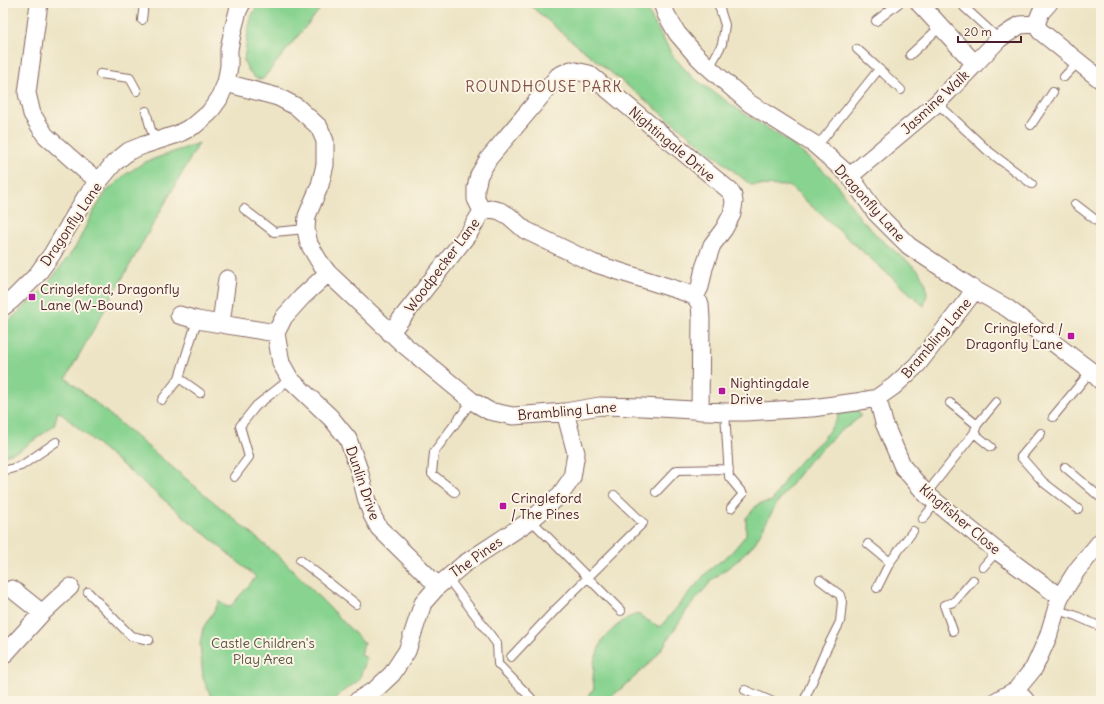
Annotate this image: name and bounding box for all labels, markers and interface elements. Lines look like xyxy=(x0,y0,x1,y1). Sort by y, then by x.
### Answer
scale bar xyxy=(958,18,1021,44)
text: 20 m xyxy=(964,24,992,39)
street label: Jasmine Walk xyxy=(897,66,973,138)
district label: ROUNDHOUSE PARK xyxy=(465,77,623,96)
street label: Nightingale Drive xyxy=(625,103,719,185)
street label: Dragonfly Lane xyxy=(831,161,909,245)
street label: Dragonfly Lane xyxy=(36,179,106,269)
street label: Woodpecker Lane xyxy=(401,214,483,316)
place label: Cringleford, Dragonfly Lane (W-Bound) xyxy=(40,280,180,314)
marker: Cringleford, Dragonfly Lane (W-Bound) xyxy=(27,292,37,302)
street label: Brambling Lane xyxy=(897,294,975,382)
place label: Cringleford / Dragonfly Lane xyxy=(966,319,1063,353)
marker: Cringleford / Dragonfly Lane xyxy=(1066,331,1076,341)
place label: Nightingdale Drive xyxy=(730,374,809,408)
marker: Nightingdale Drive xyxy=(717,386,727,396)
street label: Brambling Lane xyxy=(517,398,617,424)
street label: Dunlin Drive xyxy=(342,444,384,522)
street label: Kingfisher Close xyxy=(916,480,1004,558)
place label: Cringleford / The Pines xyxy=(511,489,582,523)
marker: Cringleford / The Pines xyxy=(498,501,508,511)
street label: The Pines xyxy=(446,532,506,582)
park label: Castle Children's Play Area xyxy=(211,634,315,668)

